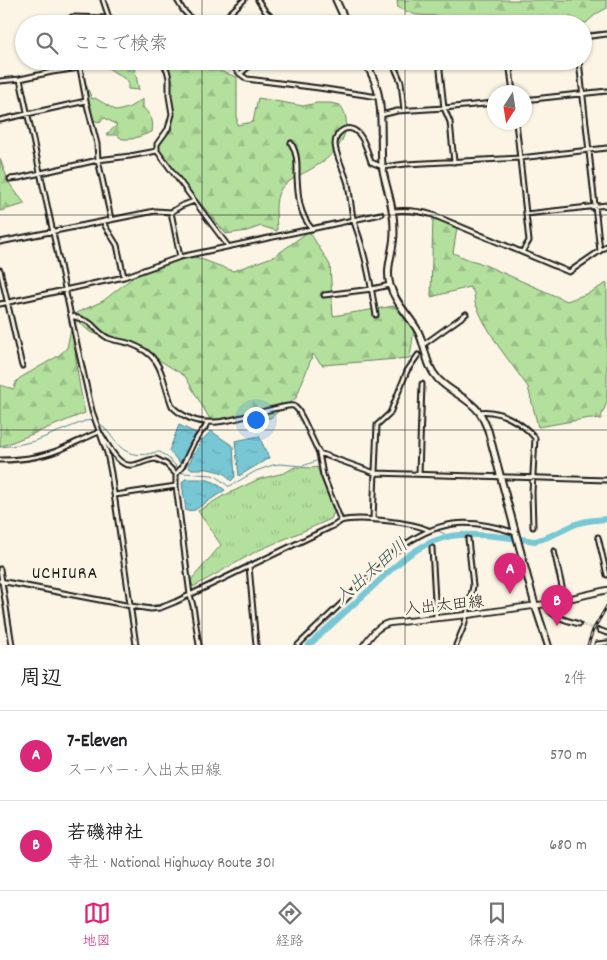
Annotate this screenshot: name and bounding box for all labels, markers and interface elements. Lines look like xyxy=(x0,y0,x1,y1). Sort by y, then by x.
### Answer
search box xyxy=(15,15,592,70)
icon: search xyxy=(33,29,61,57)
text: ここで検索 xyxy=(73,32,168,59)
north arrow xyxy=(487,85,532,130)
your location xyxy=(243,407,269,433)
water label: 入出太田川 xyxy=(330,534,415,612)
pin: A xyxy=(494,553,526,594)
district label: UCHIURA xyxy=(32,562,98,587)
pin: B xyxy=(541,585,573,626)
street label: 入出太田線 xyxy=(403,591,485,622)
text: 周辺 xyxy=(20,665,62,695)
text: 2件 xyxy=(564,668,587,691)
text: 7-Eleven xyxy=(67,729,127,756)
text: A xyxy=(32,744,40,767)
text: 570 m xyxy=(550,744,587,767)
text: スーパー · 入出太田線 xyxy=(67,760,221,783)
text: 若磯神社 xyxy=(67,821,143,848)
text: B xyxy=(32,834,40,857)
text: 680 m xyxy=(549,834,587,857)
text: 寺社 · National Highway Route 301 xyxy=(67,852,275,875)
tab: 地図 xyxy=(83,899,111,952)
tab: 経路 xyxy=(276,899,304,952)
tab: 保存済み xyxy=(469,899,525,952)

